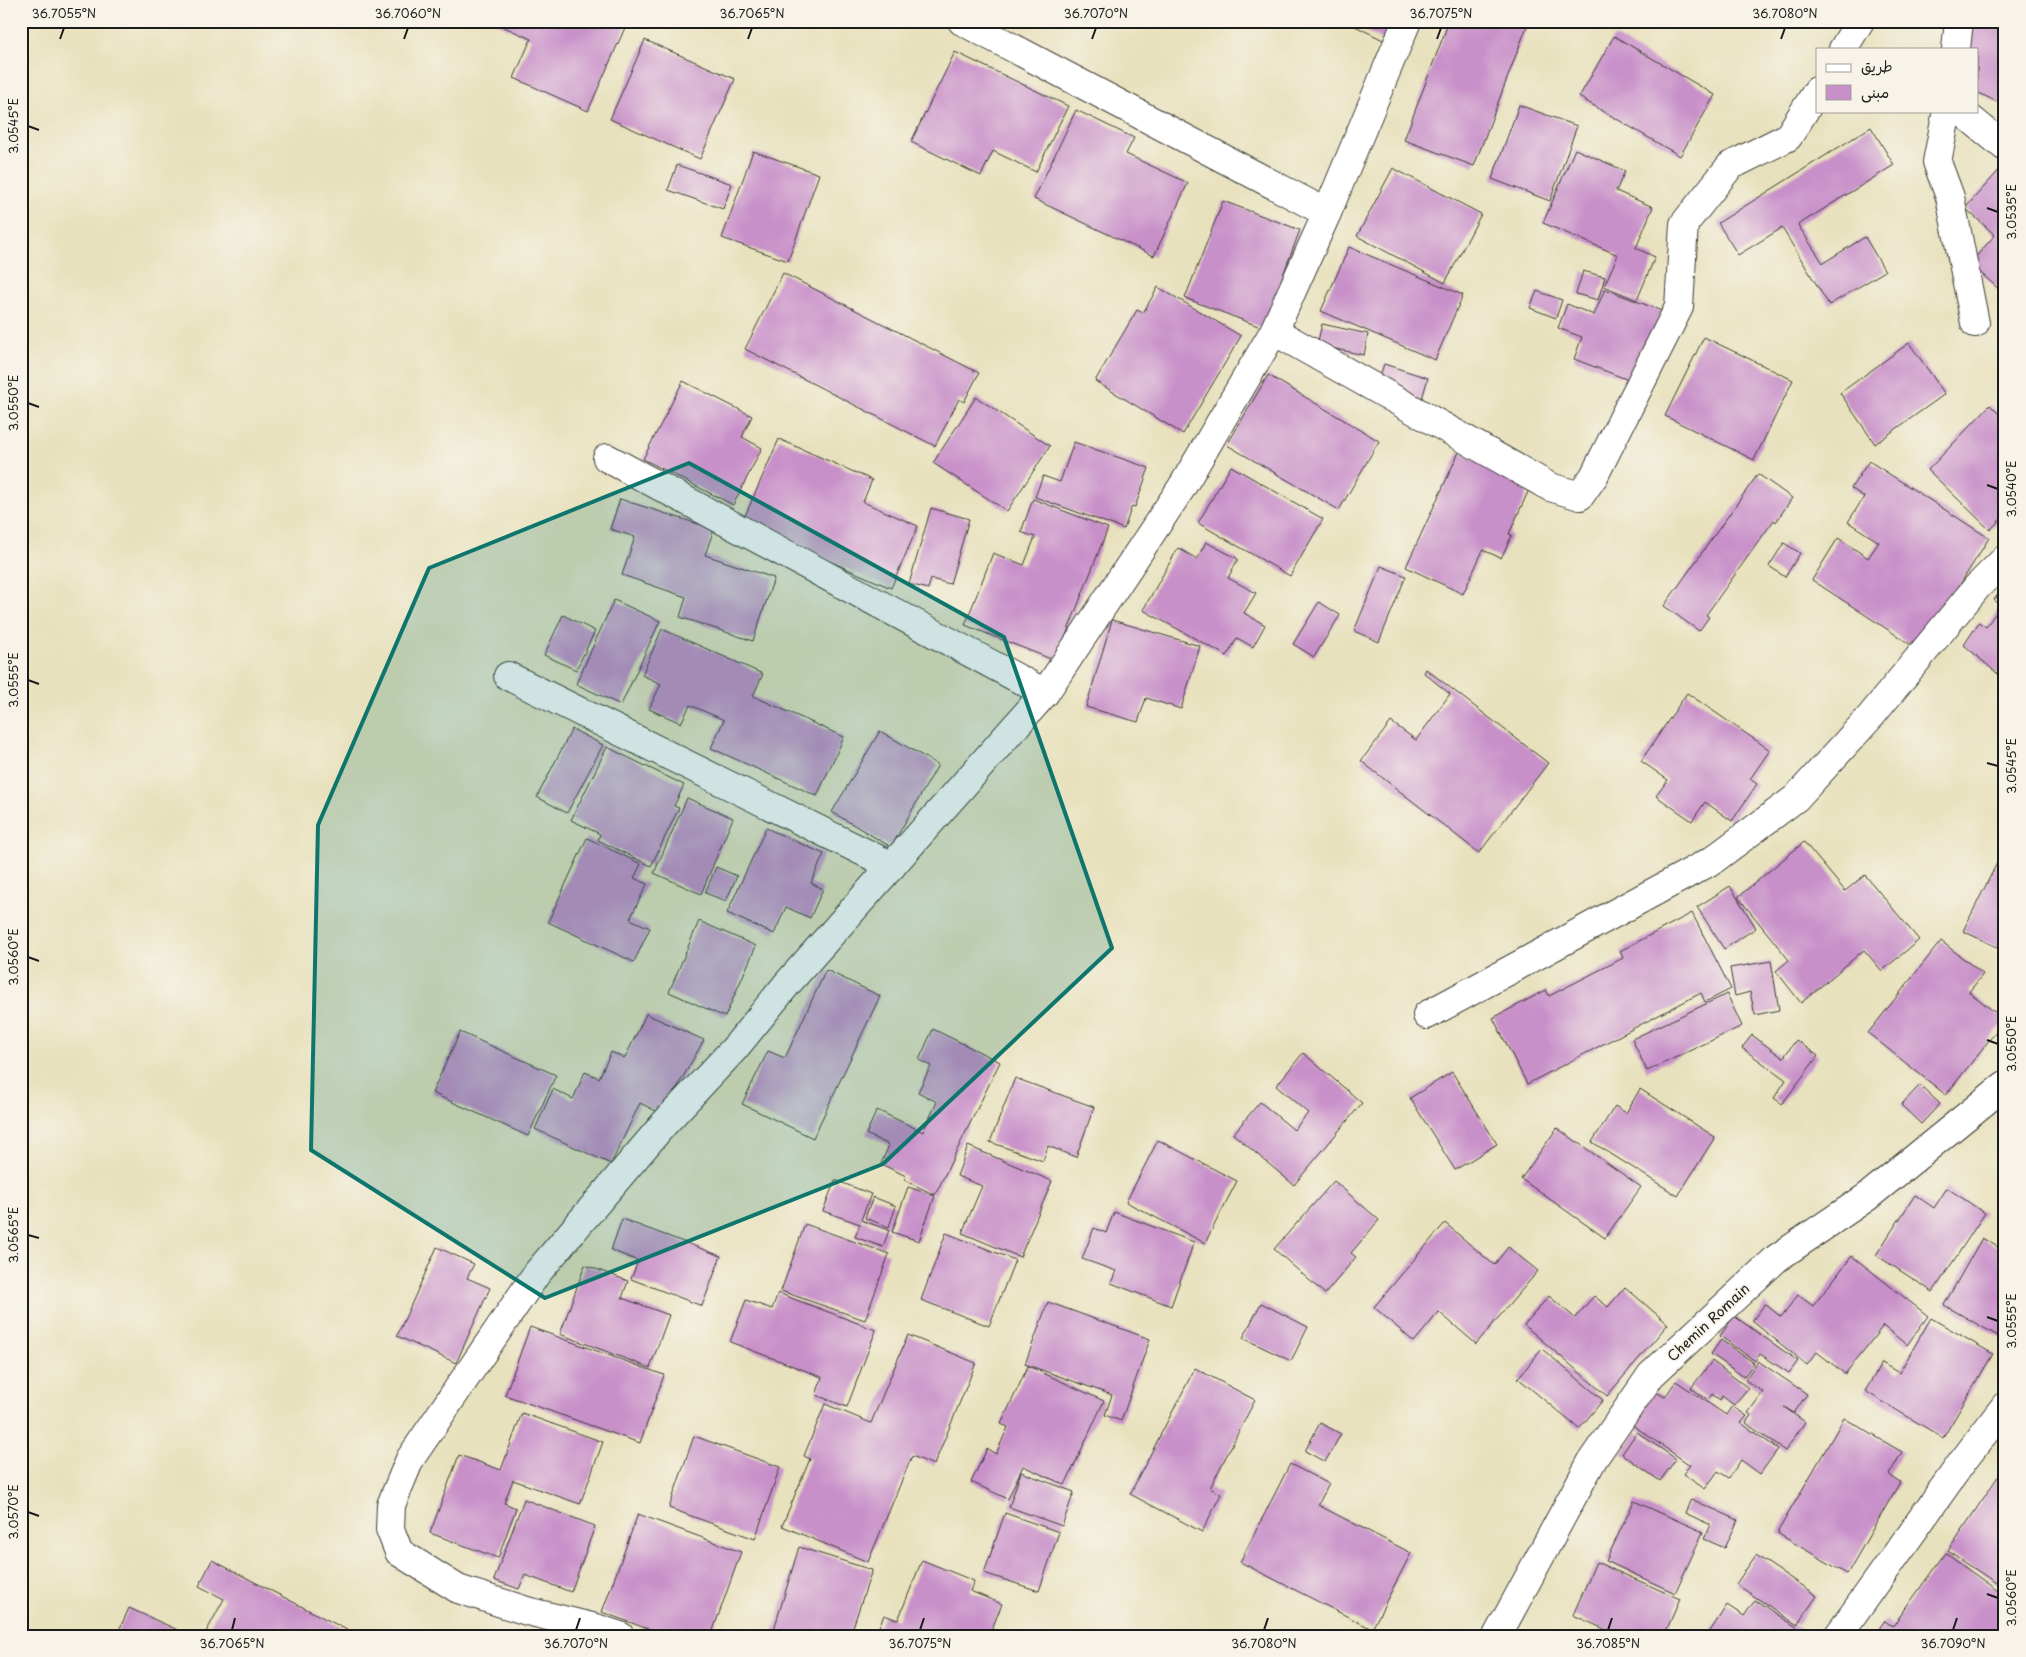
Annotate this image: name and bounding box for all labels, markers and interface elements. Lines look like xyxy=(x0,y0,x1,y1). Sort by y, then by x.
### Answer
text: 36.7055°N xyxy=(32,4,96,22)
text: 36.7060°N xyxy=(375,4,441,22)
text: 36.7065°N xyxy=(719,4,785,22)
text: 36.7070°N xyxy=(1064,4,1128,22)
text: 36.7075°N xyxy=(1410,4,1472,22)
text: 36.7080°N xyxy=(1752,4,1818,22)
legend xyxy=(1816,48,1978,112)
text: طريق xyxy=(1861,54,1893,77)
text: مبنى xyxy=(1861,80,1889,103)
text: 3.0545°E xyxy=(4,98,22,154)
text: 3.0535°E xyxy=(2002,184,2020,240)
text: 3.0550°E xyxy=(4,375,22,431)
text: 3.0540°E xyxy=(2002,461,2020,517)
text: 3.0555°E xyxy=(4,652,22,708)
text: 3.0545°E xyxy=(2002,738,2020,794)
text: 3.0560°E xyxy=(4,928,22,986)
text: 3.0550°E xyxy=(2002,1016,2020,1072)
text: 3.0565°E xyxy=(4,1207,22,1263)
street label: Chemin Romain xyxy=(1662,1278,1754,1366)
text: 3.0555°E xyxy=(2002,1293,2020,1349)
text: 3.0570°E xyxy=(4,1484,22,1540)
text: 3.0560°E xyxy=(2002,1569,2020,1627)
text: 36.7065°N xyxy=(199,1634,265,1652)
text: 36.7070°N xyxy=(544,1634,608,1652)
text: 36.7075°N xyxy=(889,1634,951,1652)
text: 36.7080°N xyxy=(1231,1634,1297,1652)
text: 36.7085°N xyxy=(1576,1634,1640,1652)
text: 36.7090°N xyxy=(1920,1634,1986,1652)

